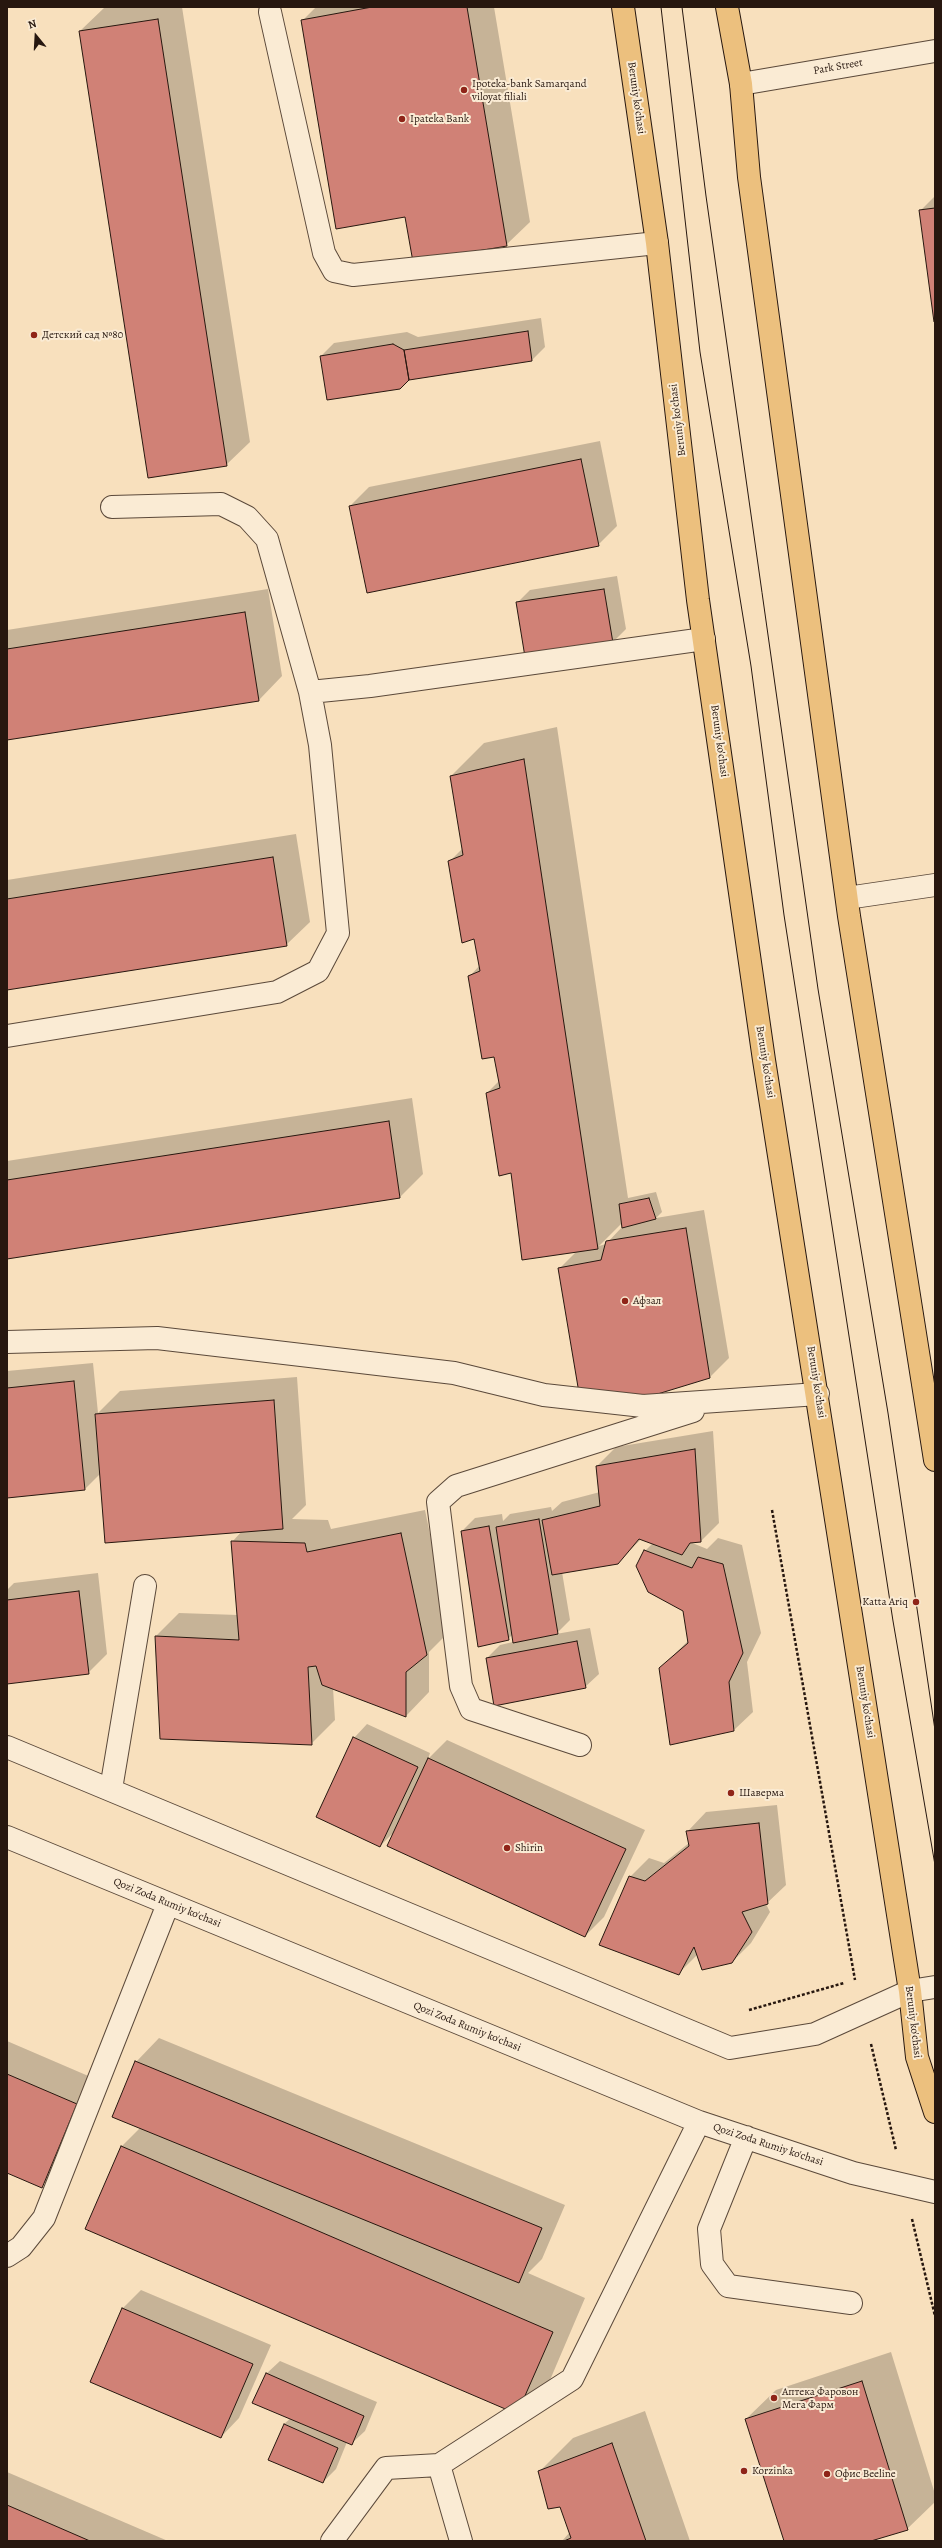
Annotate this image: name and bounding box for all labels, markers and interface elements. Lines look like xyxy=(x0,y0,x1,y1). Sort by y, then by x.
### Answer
north arrow xyxy=(16,16,56,56)
text: N xyxy=(26,16,38,32)
street label: Park Street xyxy=(812,56,864,78)
street label: Beruniy ko'chasi xyxy=(624,61,648,135)
place label: Ipoteka-bank Samarqand viloyat filiali xyxy=(472,77,587,103)
marker: Ipoteka-bank Samarqand viloyat filiali xyxy=(459,85,469,95)
place label: Ipateka Bank xyxy=(410,112,469,126)
marker: Ipateka Bank xyxy=(397,114,407,124)
place label: Детский сад №80 xyxy=(42,328,123,342)
marker: Детский сад №80 xyxy=(29,330,39,340)
street label: Beruniy ko'chasi xyxy=(667,383,689,457)
street label: Beruniy ko'chasi xyxy=(707,704,731,778)
street label: Beruniy ko'chasi xyxy=(753,1025,777,1099)
place label: Афзал xyxy=(633,1294,661,1308)
marker: Афзал xyxy=(620,1296,630,1306)
street label: Beruniy ko'chasi xyxy=(804,1345,828,1419)
place label: Katta Ariq xyxy=(862,1595,908,1609)
marker: Katta Ariq xyxy=(911,1597,921,1607)
street label: Beruniy ko'chasi xyxy=(853,1665,877,1739)
place label: Шаверма xyxy=(739,1786,784,1800)
marker: Шаверма xyxy=(726,1788,736,1798)
place label: Shirin xyxy=(515,1841,543,1855)
marker: Shirin xyxy=(502,1843,512,1853)
street label: Qozi Zoda Rumiy ko'chasi xyxy=(111,1875,223,1931)
street label: Beruniy ko'chasi xyxy=(902,1985,924,2059)
street label: Qozi Zoda Rumiy ko'chasi xyxy=(411,1999,523,2055)
street label: Qozi Zoda Rumiy ko'chasi xyxy=(711,2121,825,2169)
place label: Аптека Фаровон Мега Фарм xyxy=(782,2385,858,2411)
marker: Аптека Фаровон Мега Фарм xyxy=(769,2393,779,2403)
place label: Korzinka xyxy=(752,2464,793,2478)
marker: Korzinka xyxy=(739,2466,749,2476)
place label: Офис Beeline xyxy=(835,2467,896,2481)
marker: Офис Beeline xyxy=(822,2469,832,2479)

